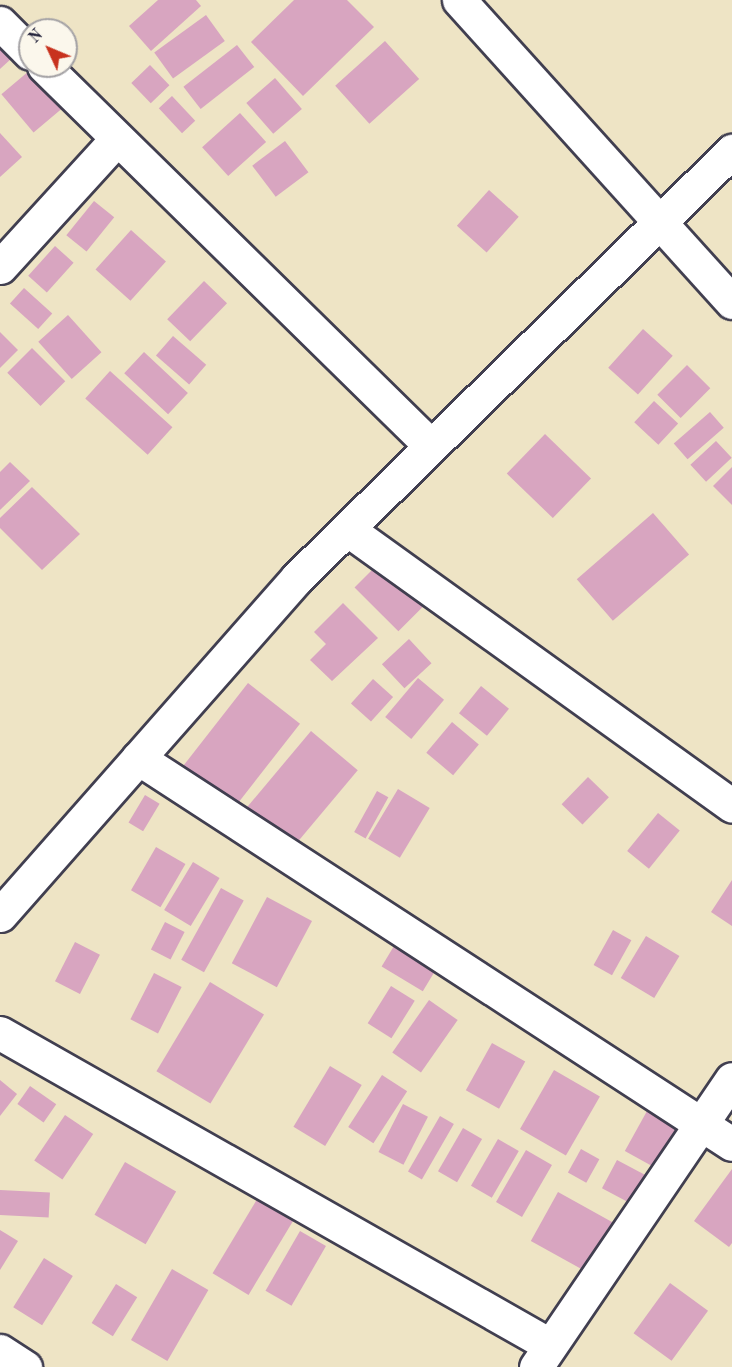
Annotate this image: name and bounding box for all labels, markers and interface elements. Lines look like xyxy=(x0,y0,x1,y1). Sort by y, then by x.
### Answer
north arrow xyxy=(18,18,78,78)
text: N xyxy=(26,27,46,47)

